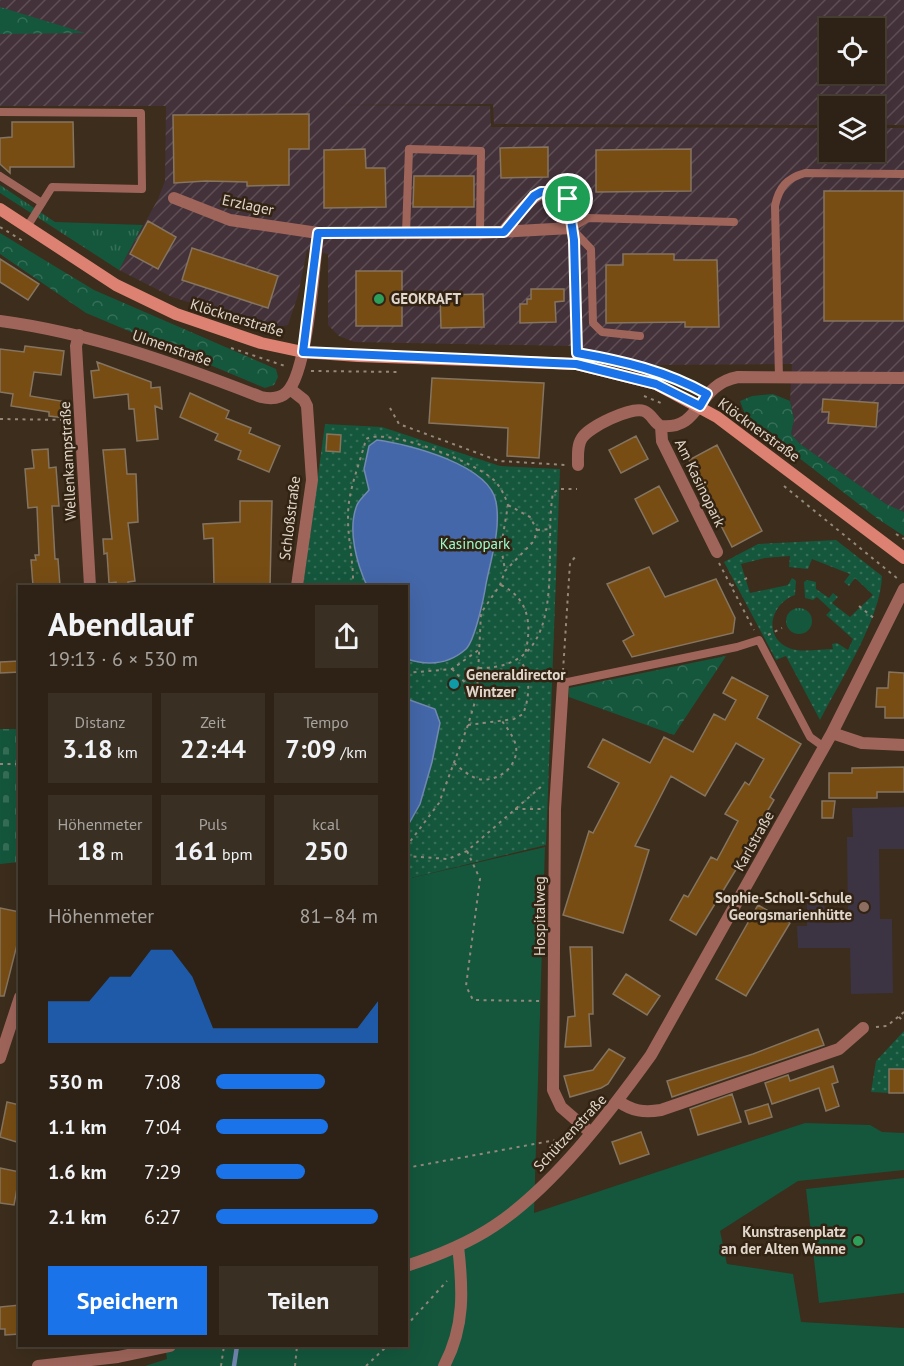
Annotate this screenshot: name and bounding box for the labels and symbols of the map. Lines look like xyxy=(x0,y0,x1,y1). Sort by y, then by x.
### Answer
pin xyxy=(542,173,593,224)
street label: Erzlager xyxy=(220,190,276,219)
place label: GEOKRAFT xyxy=(391,289,461,308)
marker: GEOKRAFT xyxy=(372,292,386,306)
street label: Klöcknerstraße xyxy=(188,294,286,341)
street label: Ulmenstraße xyxy=(130,325,214,370)
street label: Klöcknerstraße xyxy=(715,393,804,466)
street label: Wellenkampstraße xyxy=(55,401,80,521)
street label: Am Kasinopark xyxy=(671,436,730,531)
street label: Schloßstraße xyxy=(275,475,304,561)
park label: Kasinopark xyxy=(440,534,511,553)
place label: Generaldirector Wintzer xyxy=(466,665,566,701)
marker: Generaldirector Wintzer xyxy=(447,677,461,691)
street label: Karlstraße xyxy=(729,807,778,874)
street label: Hospitalweg xyxy=(530,876,549,956)
place label: Sophie-Scholl-Schule Georgsmarienhütte xyxy=(715,888,852,924)
marker: Sophie-Scholl-Schule Georgsmarienhütte xyxy=(857,900,871,914)
street label: Schützenstraße xyxy=(529,1090,610,1175)
place label: Kunstrasenplatz an der Alten Wanne xyxy=(721,1222,846,1258)
marker: Kunstrasenplatz an der Alten Wanne xyxy=(851,1234,865,1248)

